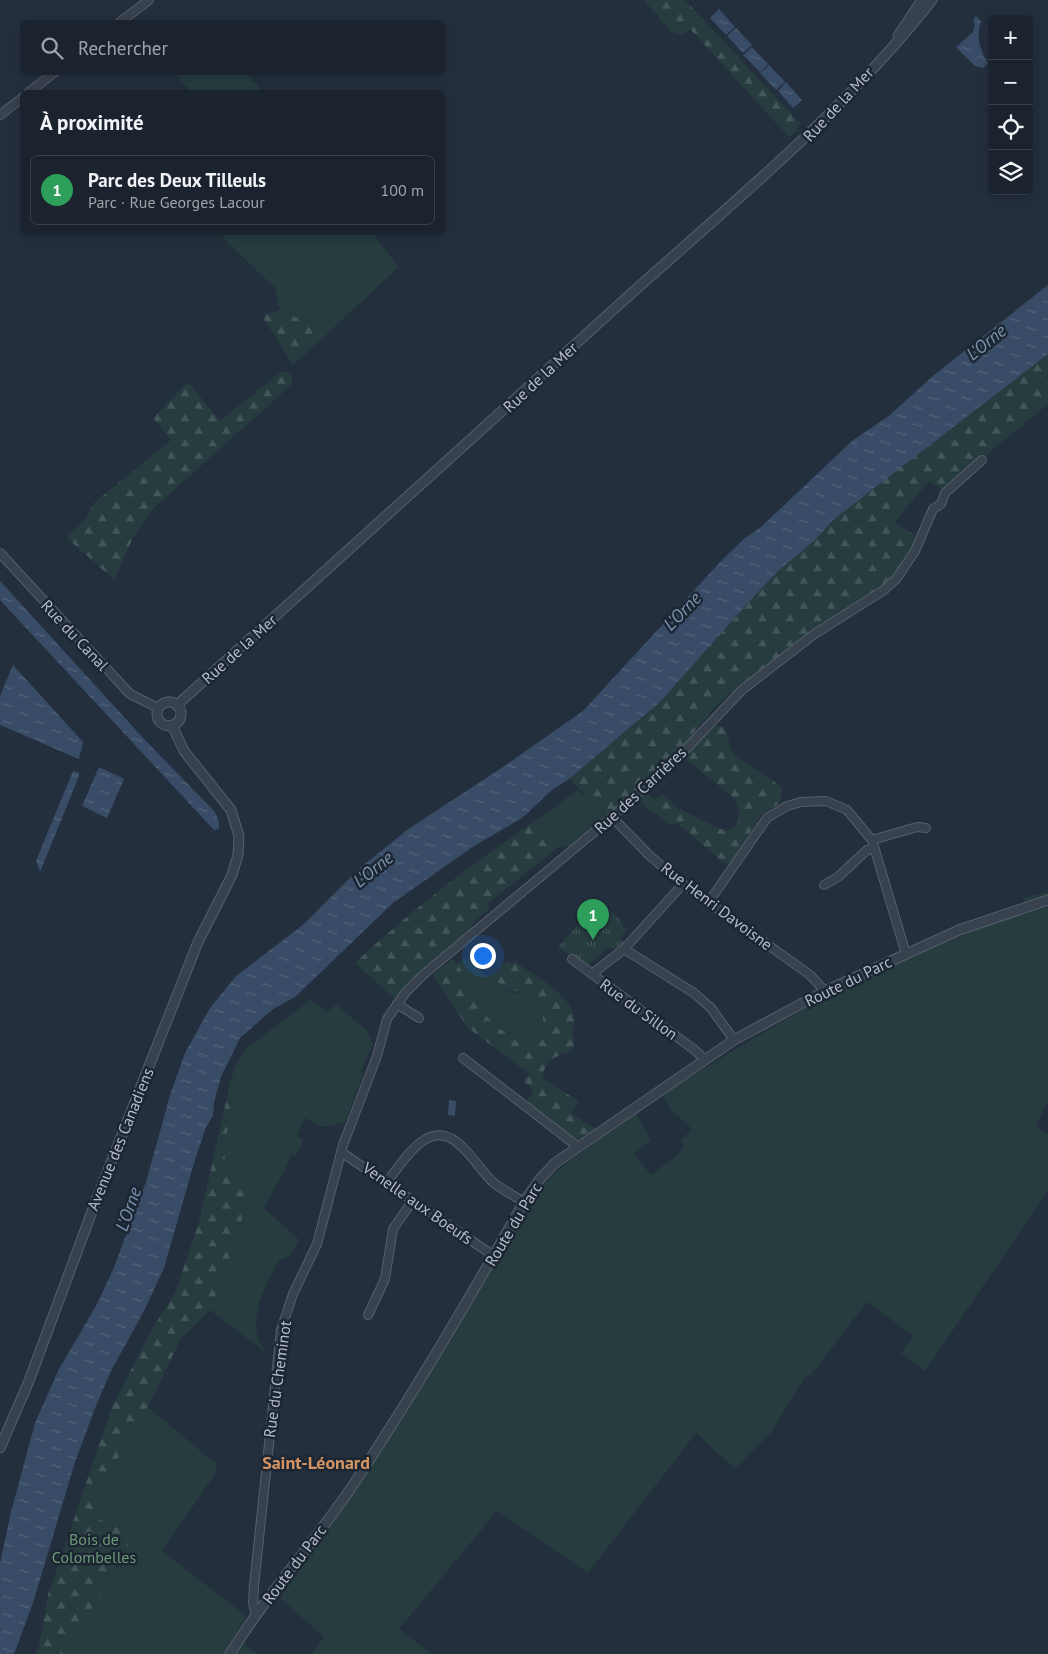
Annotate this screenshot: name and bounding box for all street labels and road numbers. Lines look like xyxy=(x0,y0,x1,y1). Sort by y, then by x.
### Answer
street label: Rue de la Mer xyxy=(798,62,878,145)
street label: Rue de la Mer xyxy=(499,337,582,417)
street label: Rue du Canal xyxy=(37,595,113,675)
street label: Rue de la Mer xyxy=(197,610,281,688)
street label: Rue des Carrières xyxy=(590,742,690,838)
street label: Rue Henri Davoisne xyxy=(657,858,777,954)
street label: Route du Parc xyxy=(801,951,895,1011)
street label: Rue du Sillon xyxy=(596,974,682,1044)
street label: Avenue des Canadiens xyxy=(82,1065,158,1213)
street label: Venelle aux Boeufs xyxy=(358,1157,477,1249)
street label: Route du Parc xyxy=(480,1179,546,1269)
street label: Rue du Cheminot xyxy=(259,1319,295,1439)
street label: Route du Parc xyxy=(258,1520,330,1608)

